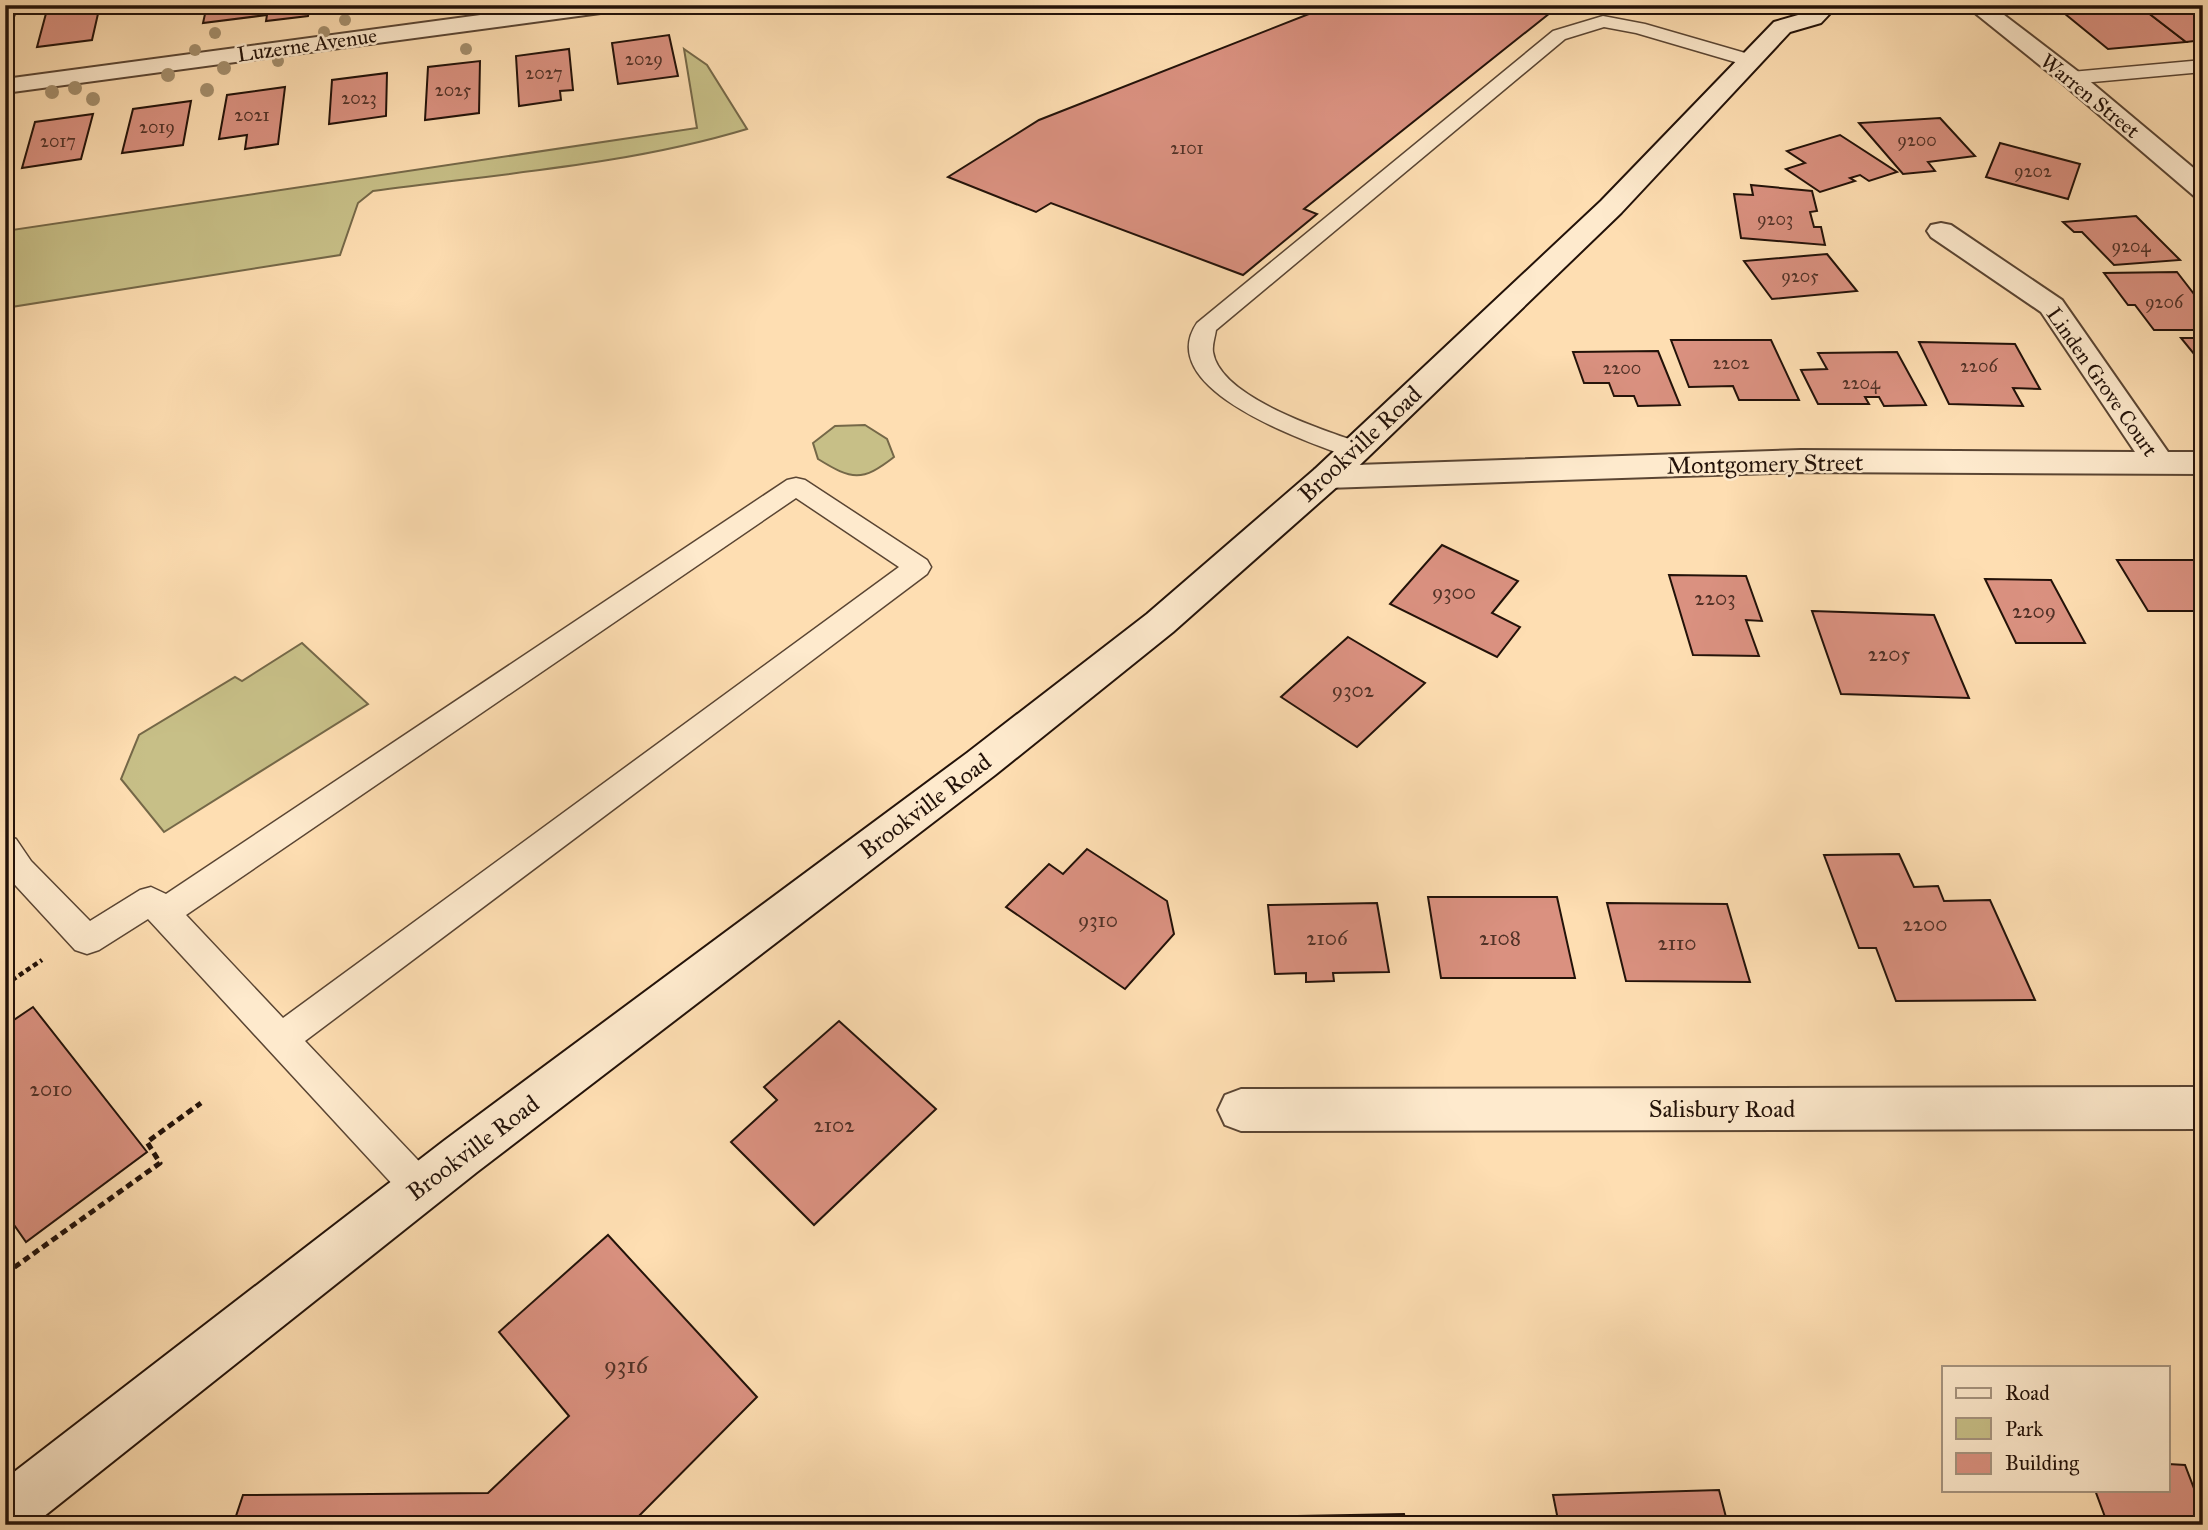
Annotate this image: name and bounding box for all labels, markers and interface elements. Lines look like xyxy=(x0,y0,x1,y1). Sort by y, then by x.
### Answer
street label: Luzerne Avenue xyxy=(236,22,379,68)
house number: 2029 xyxy=(625,48,663,70)
street label: Warren Street xyxy=(2035,48,2145,144)
house number: 2027 xyxy=(525,62,563,84)
house number: 2025 xyxy=(435,79,472,101)
house number: 2023 xyxy=(341,87,377,109)
house number: 2021 xyxy=(234,104,270,126)
house number: 2019 xyxy=(139,116,175,138)
house number: 9200 xyxy=(1897,129,1937,151)
house number: 2017 xyxy=(40,130,76,152)
house number: 2101 xyxy=(1170,137,1204,159)
house number: 9202 xyxy=(2014,160,2052,182)
house number: 9203 xyxy=(1757,208,1793,230)
house number: 9204 xyxy=(2111,235,2151,257)
house number: 9205 xyxy=(1781,265,1819,287)
house number: 9206 xyxy=(2145,291,2184,313)
street label: Linden Grove Court xyxy=(2041,302,2163,462)
house number: 2202 xyxy=(1712,352,1750,374)
house number: 2206 xyxy=(1960,355,1998,377)
house number: 2200 xyxy=(1603,357,1641,379)
house number: 2204 xyxy=(1842,372,1881,394)
street label: Brookville Road xyxy=(1292,379,1428,509)
street label: Montgomery Street xyxy=(1666,447,1864,481)
house number: 9300 xyxy=(1432,579,1476,605)
house number: 2203 xyxy=(1694,585,1736,611)
house number: 2209 xyxy=(2012,598,2056,624)
house number: 2205 xyxy=(1868,641,1911,667)
house number: 9302 xyxy=(1332,677,1375,703)
street label: Brookville Road xyxy=(853,747,997,865)
house number: 9310 xyxy=(1078,907,1118,933)
house number: 2200 xyxy=(1902,911,1948,937)
house number: 2106 xyxy=(1306,925,1349,951)
house number: 2108 xyxy=(1479,925,1521,951)
house number: 2110 xyxy=(1657,930,1697,956)
house number: 2010 xyxy=(30,1076,72,1102)
street label: Brookville Road xyxy=(401,1089,545,1207)
street label: Salisbury Road xyxy=(1649,1094,1795,1124)
house number: 2102 xyxy=(813,1112,855,1138)
house number: 9316 xyxy=(604,1350,649,1380)
legend xyxy=(1942,1366,2170,1492)
text: Road xyxy=(2005,1380,2050,1406)
text: Park xyxy=(2005,1416,2043,1442)
text: Building xyxy=(2005,1450,2079,1476)

